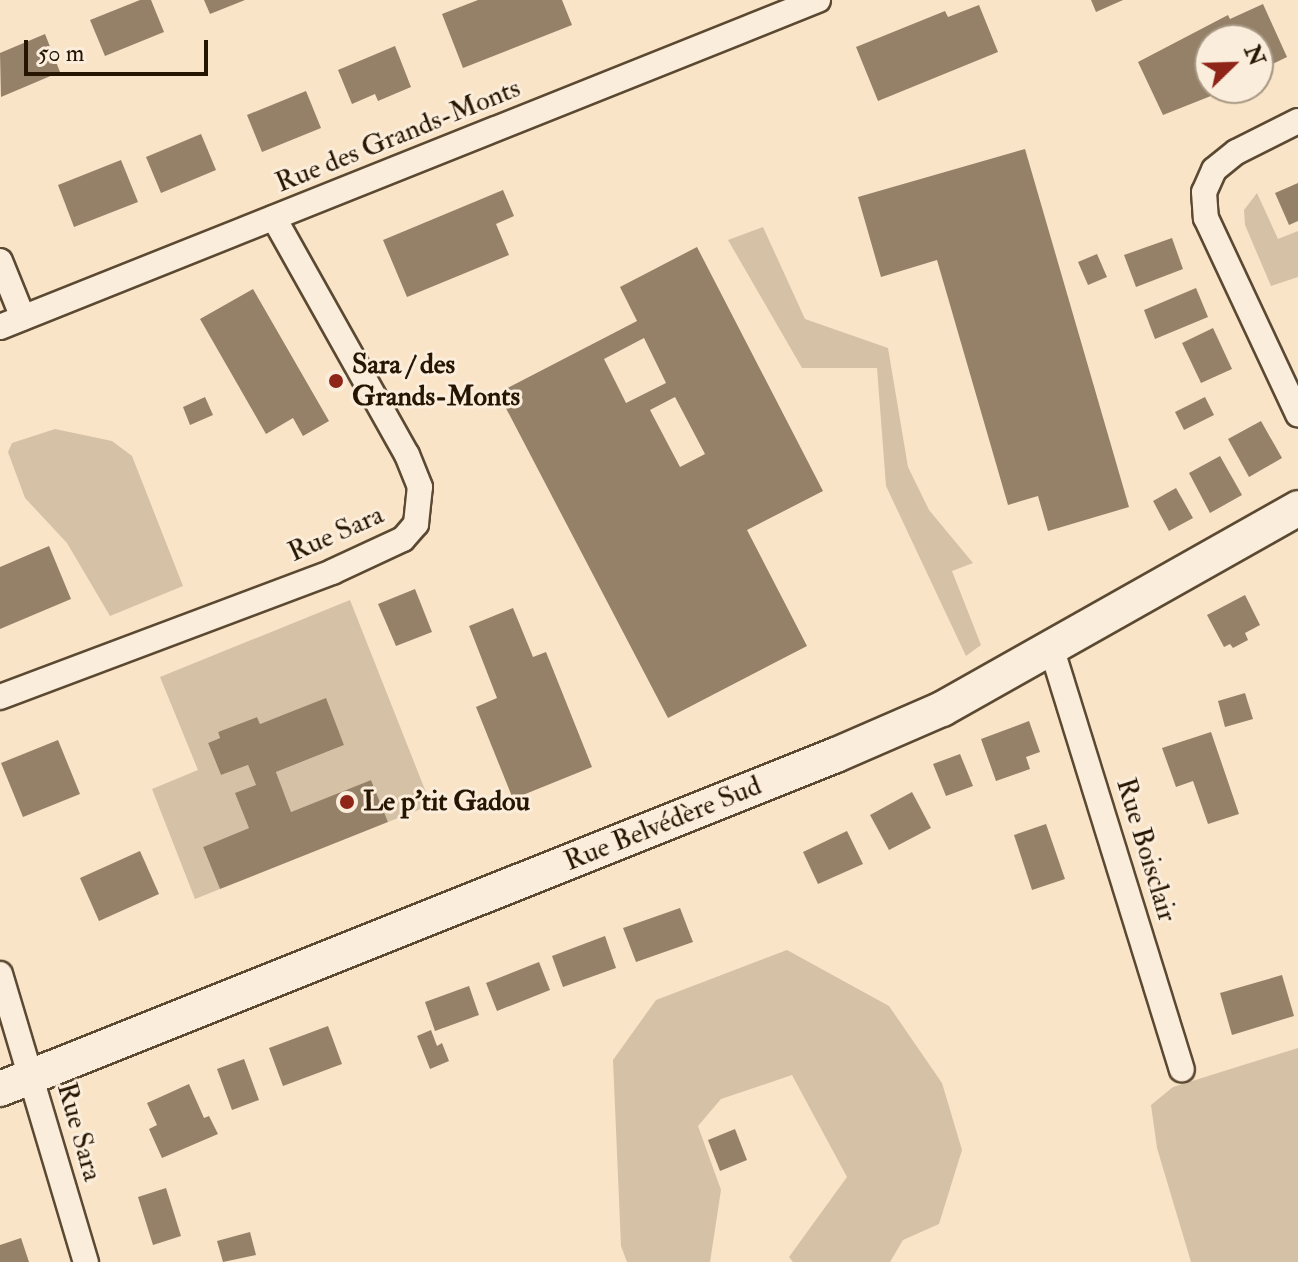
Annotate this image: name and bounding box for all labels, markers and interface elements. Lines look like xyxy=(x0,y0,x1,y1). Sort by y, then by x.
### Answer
scale bar xyxy=(28,24,212,74)
north arrow xyxy=(1194,24,1274,104)
text: 50 m xyxy=(38,38,84,69)
text: N xyxy=(1238,41,1271,70)
street label: Rue des Grands-Monts xyxy=(271,72,525,200)
place label: Sara / des Grands-Monts xyxy=(352,348,520,414)
marker: Sara / des Grands-Monts xyxy=(327,372,345,390)
street label: Rue Sara xyxy=(283,498,389,570)
street label: Rue Belvédère Sud xyxy=(560,769,766,879)
street label: Rue Boisclair xyxy=(1108,774,1184,926)
place label: Le p'tit Gadou xyxy=(363,785,530,819)
marker: Le p'tit Gadou xyxy=(338,793,356,811)
street label: Rue Sara xyxy=(49,1079,109,1185)

